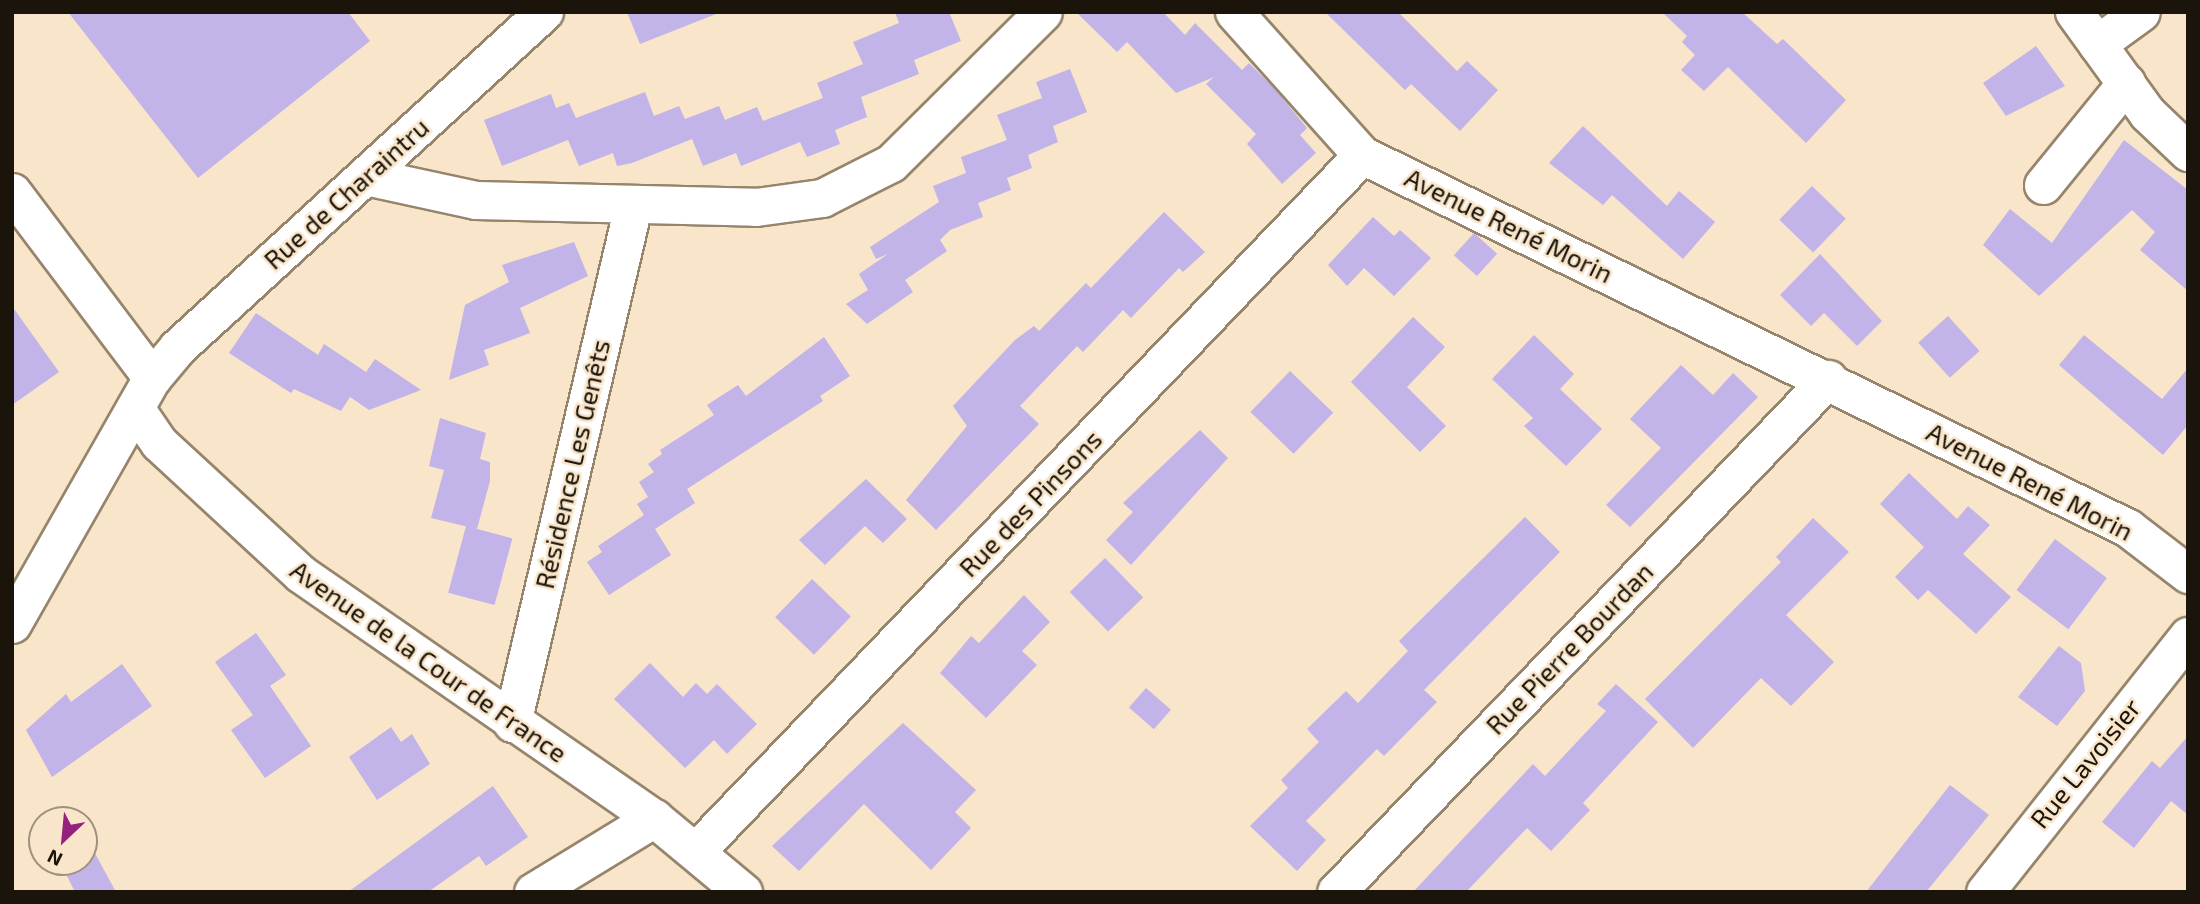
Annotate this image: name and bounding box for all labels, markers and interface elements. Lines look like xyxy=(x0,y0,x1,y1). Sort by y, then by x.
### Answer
street label: Rue de Charaintru xyxy=(257,111,435,275)
street label: Avenue René Morin xyxy=(1400,161,1618,289)
street label: Résidence Les Genêts xyxy=(528,336,616,592)
street label: Avenue René Morin xyxy=(1922,416,2138,546)
street label: Rue des Pinsons xyxy=(952,423,1108,583)
street label: Avenue de la Cour de France xyxy=(285,553,573,769)
street label: Rue Pierre Bourdan xyxy=(1479,556,1659,740)
street label: Rue Lavoisier xyxy=(2023,692,2147,834)
north arrow xyxy=(28,806,98,876)
text: N xyxy=(43,845,66,872)

